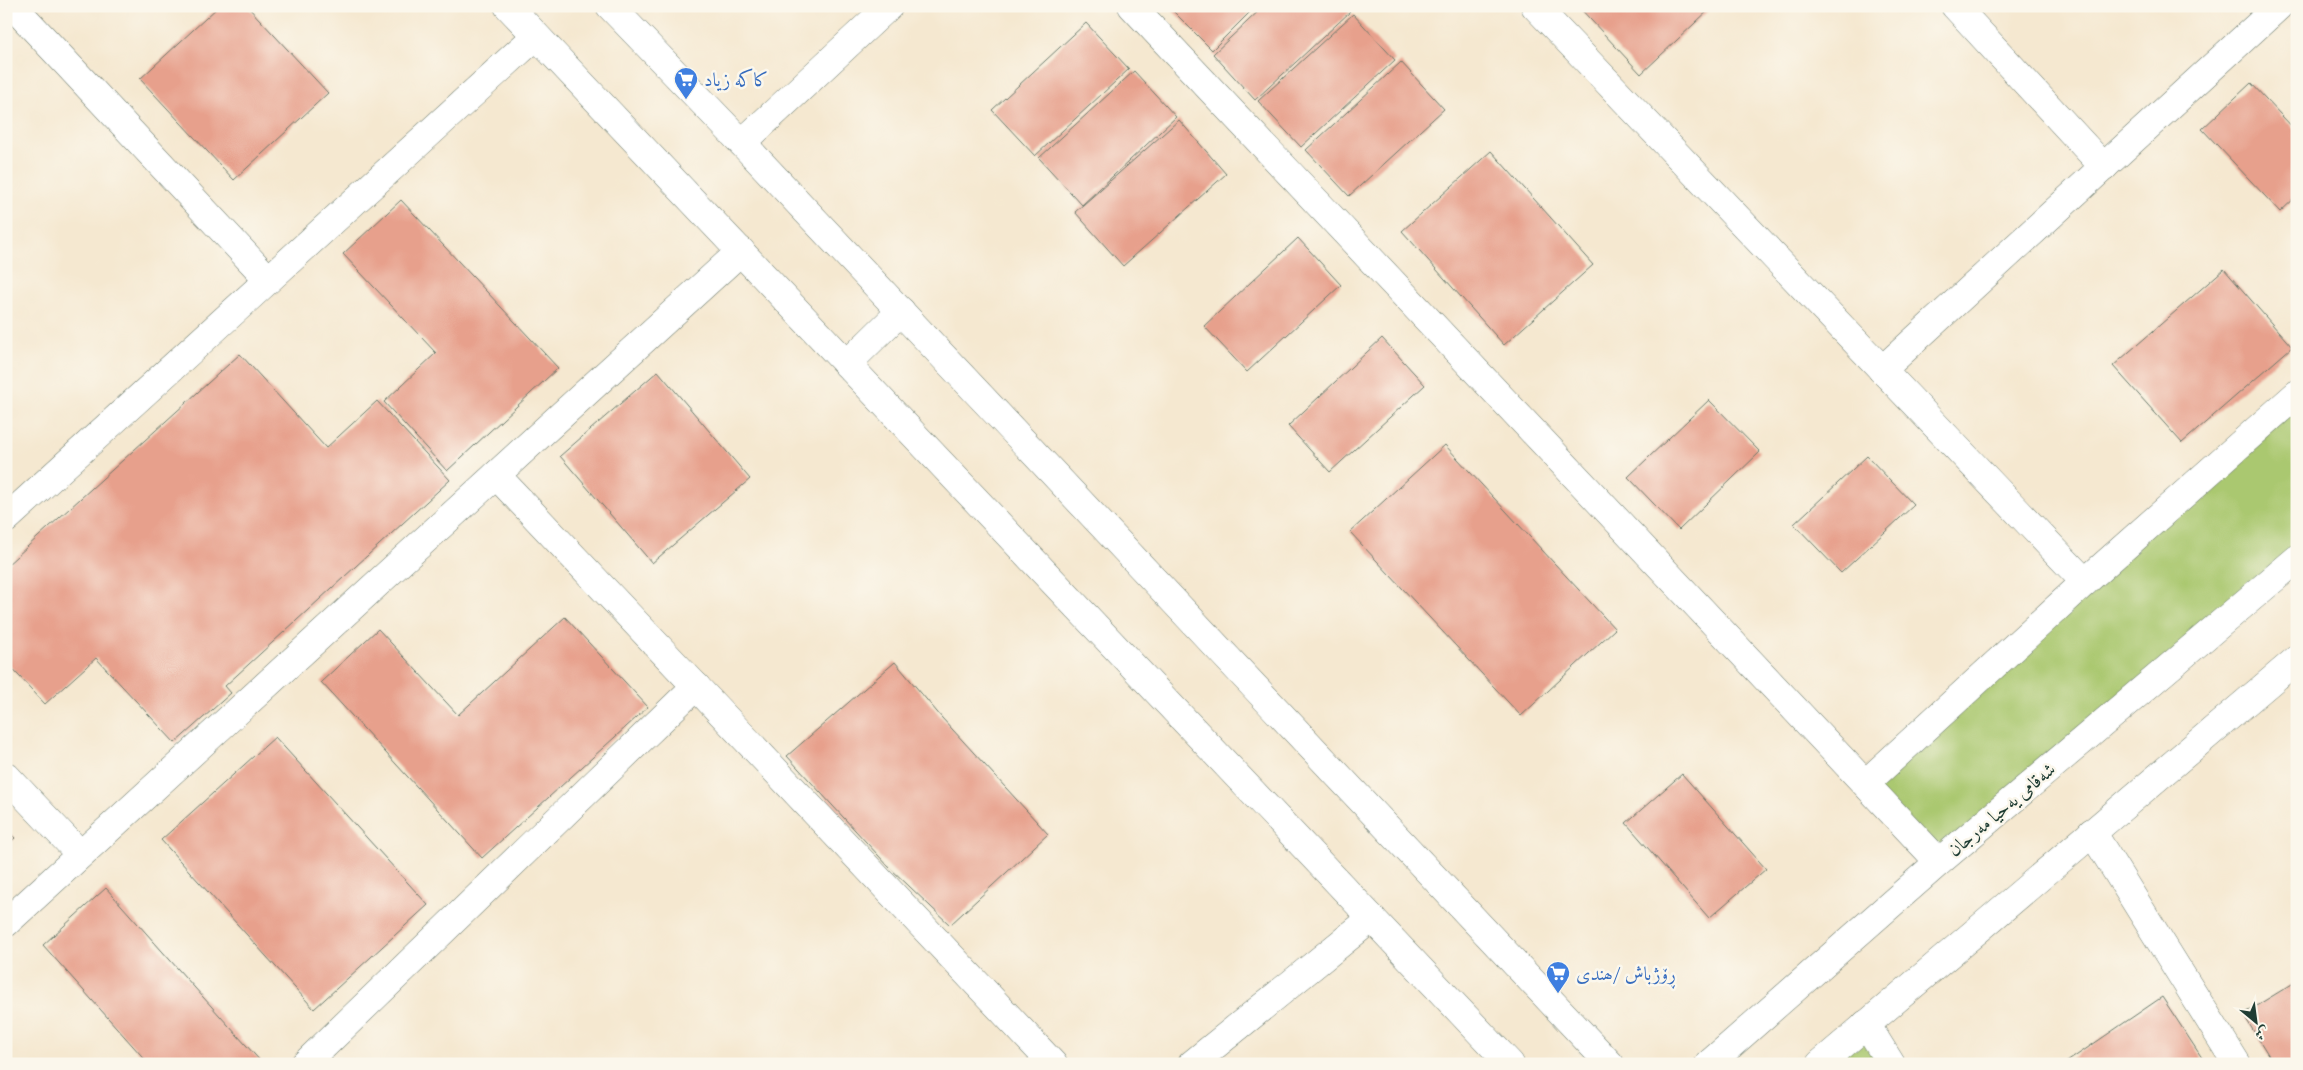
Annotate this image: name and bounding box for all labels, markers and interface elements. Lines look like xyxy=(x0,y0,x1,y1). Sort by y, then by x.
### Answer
supermarket icon: کاکە زیاد xyxy=(673,66,699,100)
place label: کاکە زیاد xyxy=(704,68,768,95)
street label: شەقامی یەحیا مەرجان xyxy=(1943,758,2062,864)
supermarket icon: ڕۆژباش /ھندی xyxy=(1545,960,1571,994)
place label: ڕۆژباش /ھندی xyxy=(1576,962,1676,989)
north arrow xyxy=(2230,998,2280,1048)
text: ش xyxy=(2250,1020,2272,1044)

